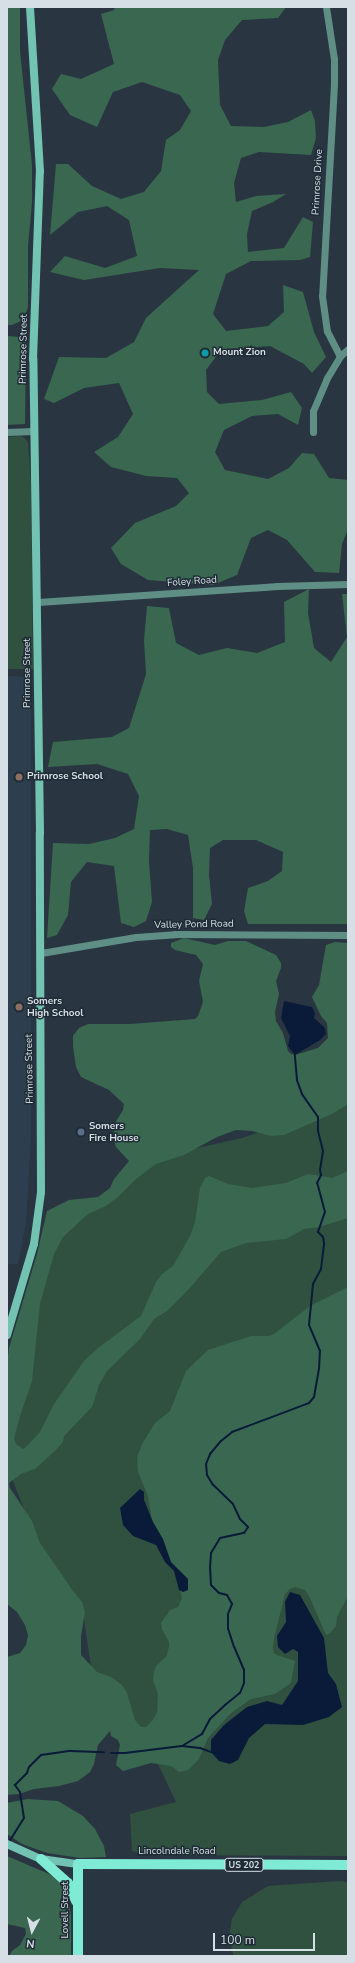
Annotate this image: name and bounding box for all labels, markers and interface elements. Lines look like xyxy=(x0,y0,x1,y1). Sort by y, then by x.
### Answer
street label: Primrose Drive xyxy=(310,149,326,215)
street label: Primrose Street xyxy=(17,314,31,384)
place label: Mount Zion xyxy=(213,347,266,359)
marker: Mount Zion xyxy=(200,348,210,358)
street label: Foley Road xyxy=(167,574,217,590)
street label: Primrose Street xyxy=(22,638,34,708)
place label: Primrose School xyxy=(27,771,103,783)
marker: Primrose School xyxy=(14,772,24,782)
street label: Valley Pond Road xyxy=(154,918,234,932)
place label: Somers High School xyxy=(27,995,83,1018)
marker: Somers High School xyxy=(14,1002,24,1012)
street label: Primrose Street xyxy=(23,1034,37,1104)
place label: Somers Fire House xyxy=(89,1120,139,1144)
marker: Somers Fire House xyxy=(76,1127,86,1137)
street label: Lincolndale Road xyxy=(138,1846,216,1858)
road number: US 202 xyxy=(224,1858,264,1872)
street label: Lovell Street xyxy=(60,1881,72,1939)
north arrow xyxy=(12,1911,52,1951)
scale bar xyxy=(215,1925,317,1951)
text: 100 m xyxy=(220,1932,255,1948)
text: N xyxy=(25,1935,35,1951)

